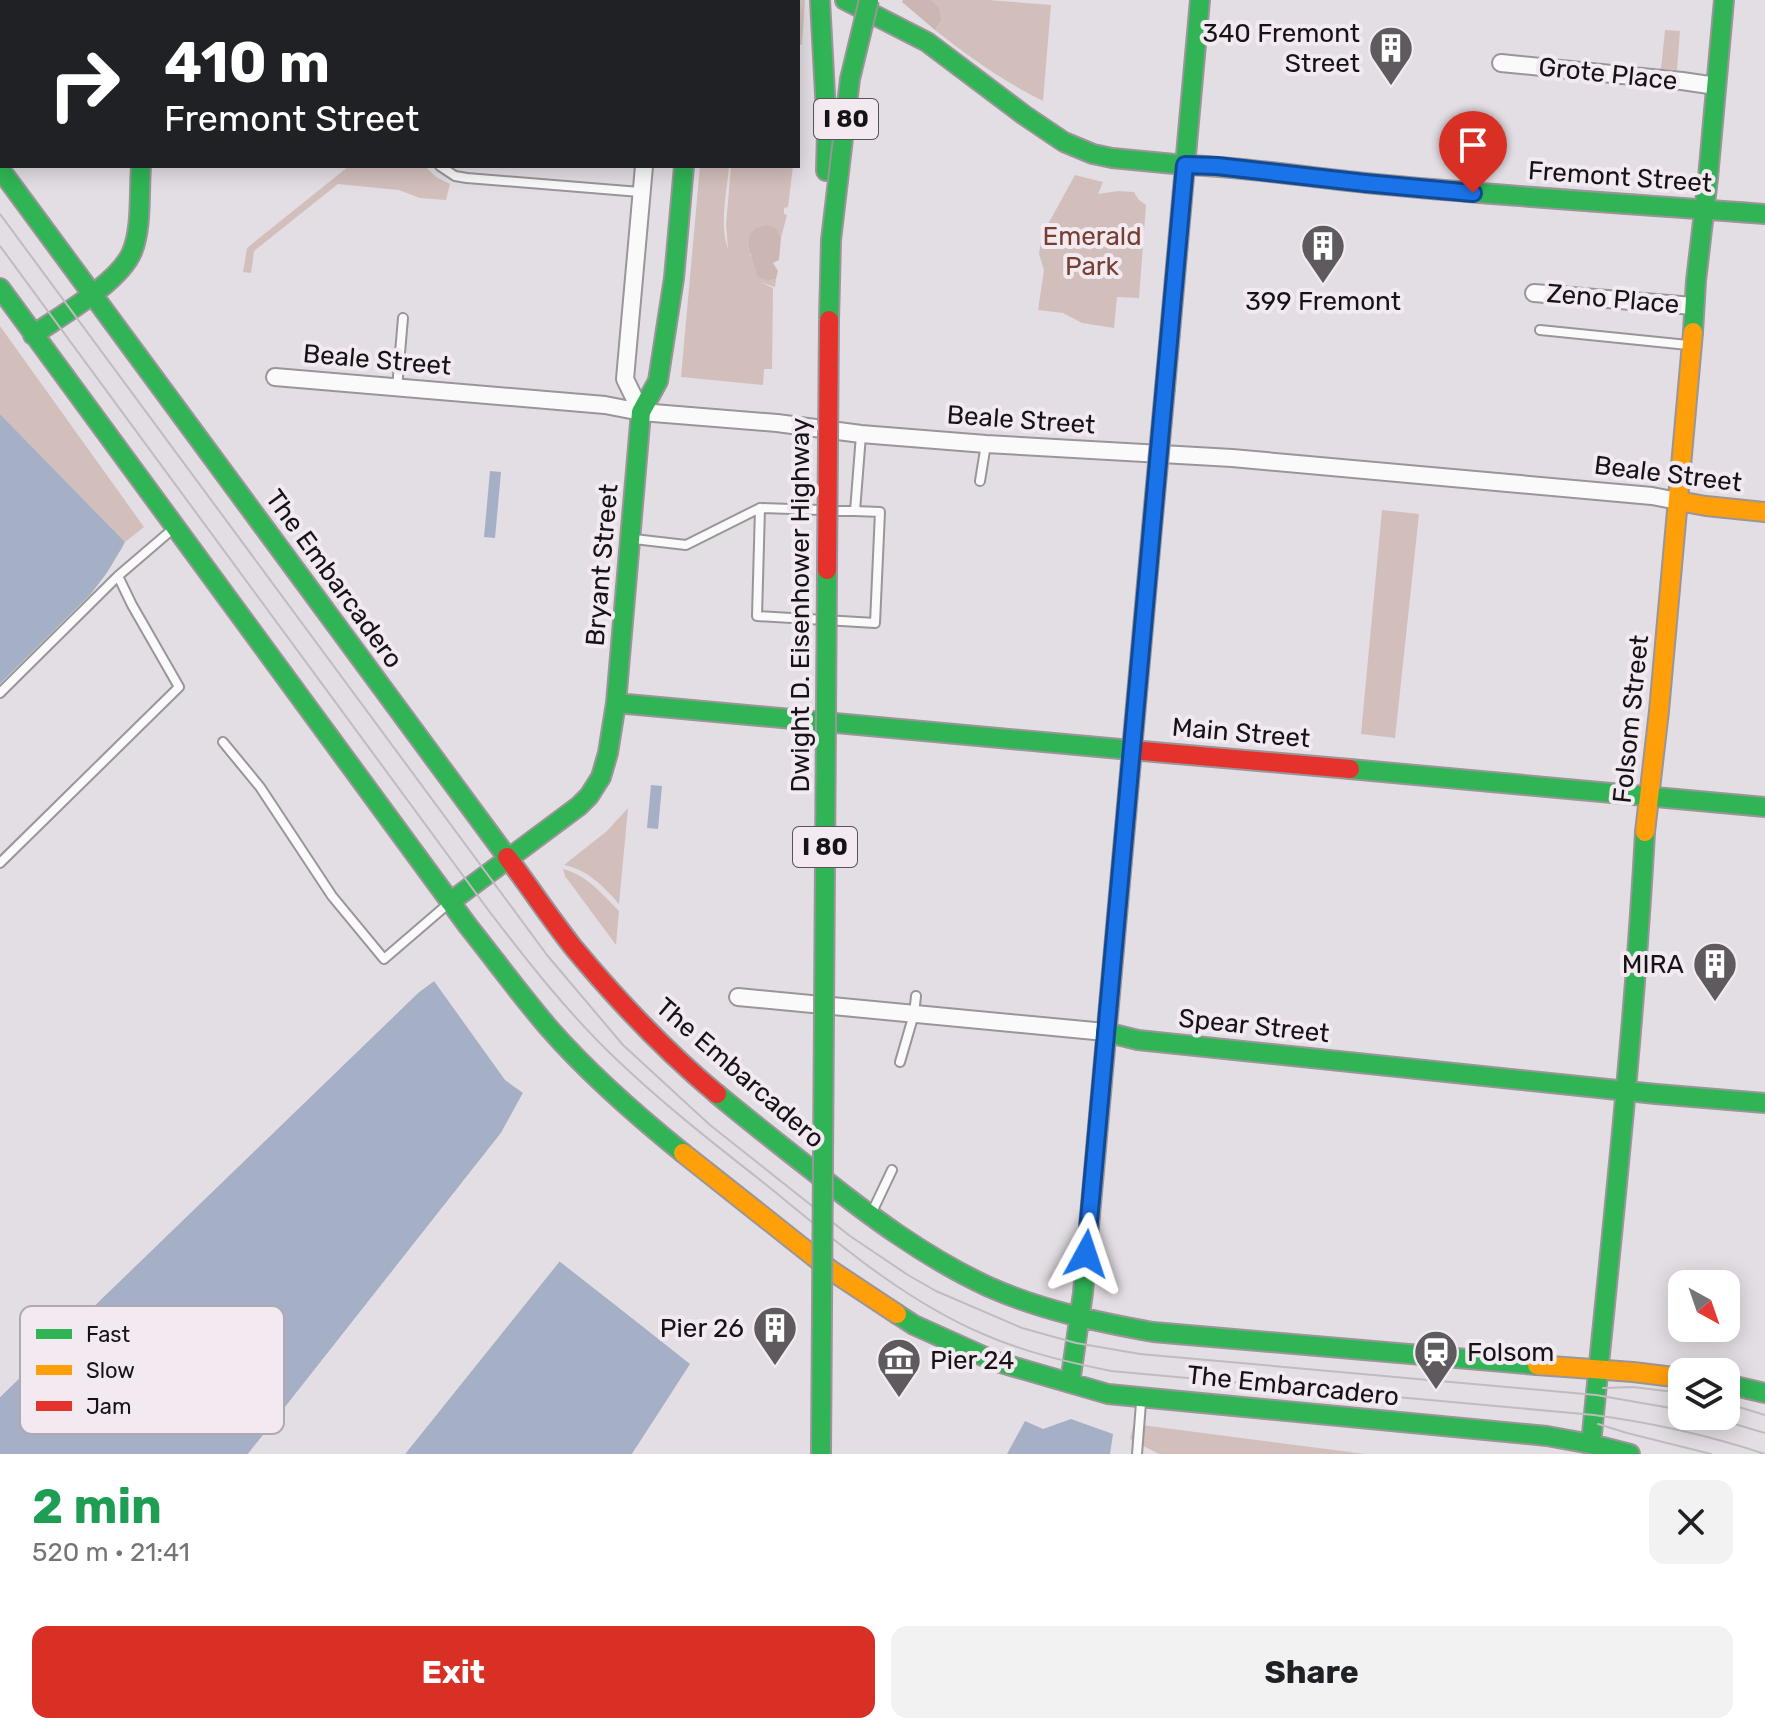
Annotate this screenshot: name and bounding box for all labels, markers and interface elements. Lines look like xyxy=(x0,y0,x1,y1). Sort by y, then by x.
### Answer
place label: 340 Fremont Street xyxy=(1203,18,1360,79)
building icon: 340 Fremont Street xyxy=(1367,24,1415,87)
text: 410 m xyxy=(164,30,330,96)
icon: right xyxy=(32,32,136,136)
street label: Grote Place xyxy=(1537,51,1679,97)
text: Fremont Street xyxy=(164,97,419,140)
road number: I 80 xyxy=(814,99,878,139)
pin xyxy=(1439,111,1507,193)
icon: arrive xyxy=(1451,123,1495,167)
street label: Fremont Street xyxy=(1527,155,1713,199)
park label: Emerald Park xyxy=(1042,221,1142,282)
building icon: 399 Fremont xyxy=(1299,222,1347,285)
street label: Zeno Place xyxy=(1545,278,1681,320)
place label: 399 Fremont xyxy=(1245,286,1401,317)
street label: Beale Street xyxy=(302,338,452,382)
street label: Beale Street xyxy=(946,399,1096,441)
street label: Dwight D. Eisenhower Highway xyxy=(785,418,816,792)
street label: Beale Street xyxy=(1592,450,1744,498)
street label: Bryant Street xyxy=(579,483,625,647)
street label: The Embarcadero xyxy=(259,484,409,674)
street label: Folsom Street xyxy=(1607,633,1655,805)
street label: Main Street xyxy=(1171,712,1311,754)
road number: I 80 xyxy=(793,827,857,867)
building icon: MIRA xyxy=(1691,940,1739,1003)
place label: MIRA xyxy=(1622,949,1684,980)
street label: The Embarcadero xyxy=(649,991,831,1155)
street label: Spear Street xyxy=(1177,1003,1331,1049)
position arrow xyxy=(1044,1212,1128,1296)
north arrow xyxy=(1668,1270,1740,1342)
map controls xyxy=(1668,1270,1740,1430)
building icon: Pier 26 xyxy=(751,1304,799,1367)
legend xyxy=(20,1306,284,1434)
place label: Pier 26 xyxy=(660,1313,744,1344)
text: Fast xyxy=(86,1321,131,1348)
station icon: Folsom xyxy=(1412,1328,1460,1391)
museum icon: Pier 24 xyxy=(875,1336,923,1399)
place label: Folsom xyxy=(1467,1337,1554,1368)
place label: Pier 24 xyxy=(930,1345,1014,1376)
text: Slow xyxy=(86,1357,135,1384)
button: layers xyxy=(1668,1358,1740,1430)
street label: The Embarcadero xyxy=(1186,1359,1400,1413)
text: Jam xyxy=(86,1393,132,1420)
text: 2 min xyxy=(32,1478,162,1535)
button: close xyxy=(1649,1480,1733,1564)
text: 520 m · 21:41 xyxy=(32,1537,190,1568)
button: Exit xyxy=(32,1626,875,1718)
button: Share xyxy=(891,1626,1733,1718)

